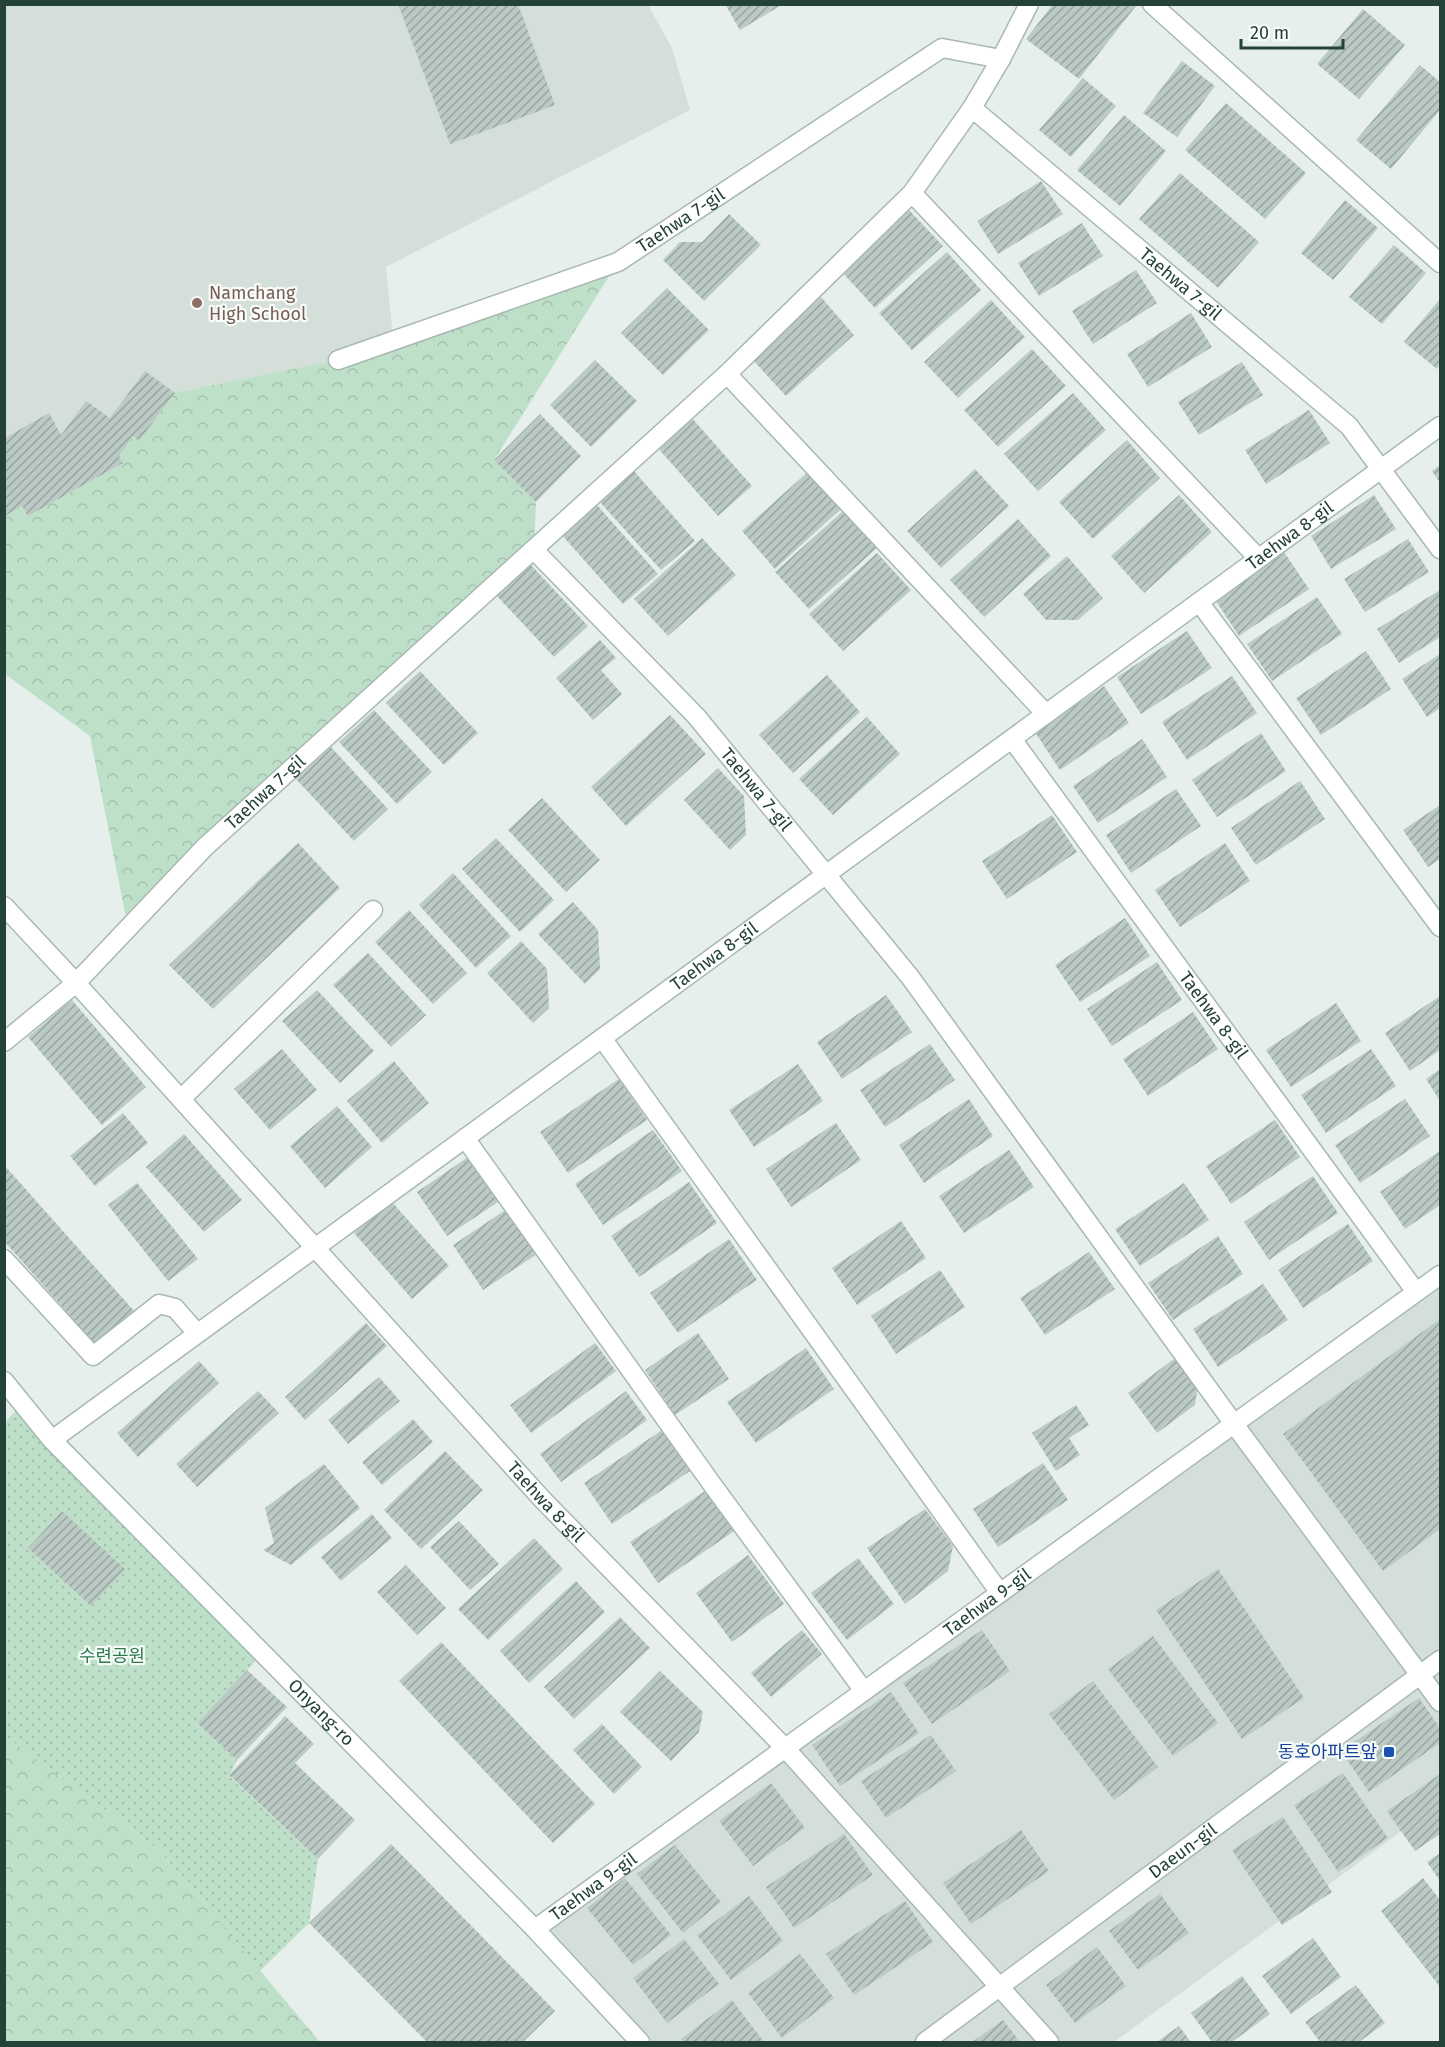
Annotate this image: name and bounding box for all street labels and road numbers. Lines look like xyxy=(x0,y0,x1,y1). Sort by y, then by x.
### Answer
street label: Taehwa 7-gil xyxy=(633,184,729,257)
street label: Taehwa 7-gil xyxy=(1135,243,1226,325)
street label: Taehwa 8-gil xyxy=(1242,496,1338,575)
street label: Taehwa 7-gil xyxy=(716,744,797,835)
street label: Taehwa 7-gil xyxy=(221,750,310,834)
street label: Taehwa 8-gil xyxy=(666,917,762,995)
street label: Taehwa 8-gil xyxy=(1175,967,1253,1063)
street label: Taehwa 8-gil xyxy=(503,1457,589,1547)
street label: Taehwa 9-gil xyxy=(939,1563,1035,1641)
street label: Onyang-ro xyxy=(283,1674,359,1750)
street label: Daeun-gil xyxy=(1145,1818,1221,1883)
street label: Taehwa 9-gil xyxy=(545,1848,641,1926)

